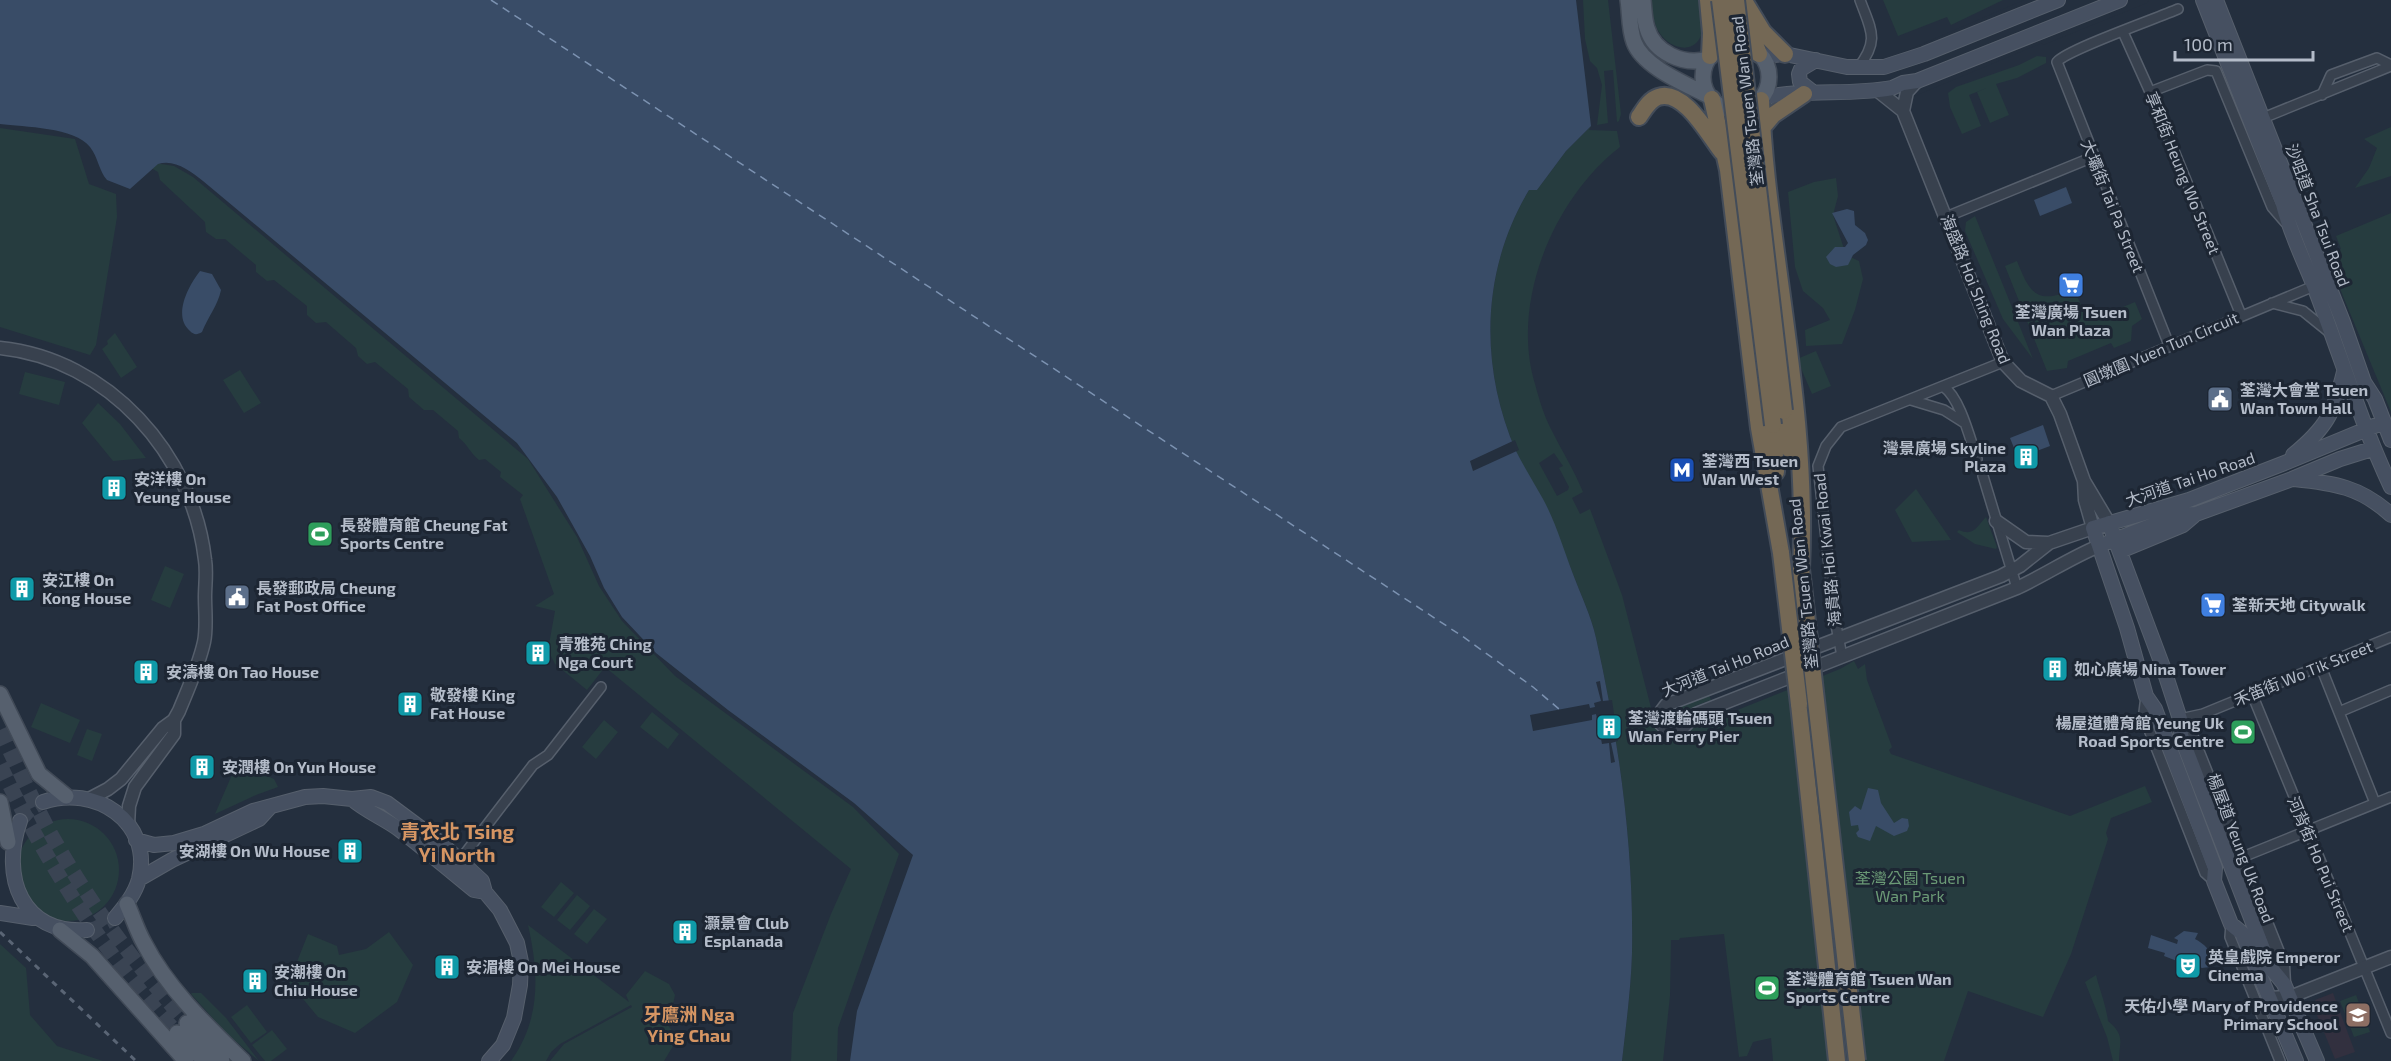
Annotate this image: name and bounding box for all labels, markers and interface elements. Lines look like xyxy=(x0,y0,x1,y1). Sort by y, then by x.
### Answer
street label: 荃灣路 Tsuen Wan Road xyxy=(1727,15,1766,187)
scale bar xyxy=(2175,24,2313,62)
text: 100 m xyxy=(2184,33,2233,55)
street label: 享和街 Heung Wo Street xyxy=(2142,89,2225,257)
street label: 大壩街 Tai Pa Street xyxy=(2078,136,2149,275)
street label: 沙咀道 Sha Tsui Road xyxy=(2283,141,2354,289)
street label: 海盛路 Hoi Shing Road xyxy=(1938,211,2015,366)
supermarket icon: 荃灣廣場 Tsuen Wan Plaza xyxy=(2056,270,2086,300)
place label: 荃灣廣場 Tsuen Wan Plaza xyxy=(2015,302,2127,339)
street label: 圓墩圍 Yuen Tun Circuit xyxy=(2081,307,2241,390)
place label: 荃灣大會堂 Tsuen Wan Town Hall xyxy=(2240,380,2368,417)
public building icon: 荃灣大會堂 Tsuen Wan Town Hall xyxy=(2205,384,2235,414)
place label: 灣景廣場 Skyline Plaza xyxy=(1883,438,2006,475)
building icon: 灣景廣場 Skyline Plaza xyxy=(2011,442,2041,472)
street label: 大河道 Tai Ho Road xyxy=(2123,447,2257,510)
place label: 荃灣西 Tsuen Wan West xyxy=(1702,451,1798,488)
metro station icon: 荃灣西 Tsuen Wan West xyxy=(1667,455,1697,485)
place label: 安洋樓 On Yeung House xyxy=(134,469,231,506)
street label: 海貴路 Hoi Kwai Road xyxy=(1809,472,1844,628)
building icon: 安洋樓 On Yeung House xyxy=(99,473,129,503)
street label: 荃灣路 Tsuen Wan Road xyxy=(1784,498,1821,670)
place label: 長發體育館 Cheung Fat Sports Centre xyxy=(340,515,508,552)
sports icon: 長發體育館 Cheung Fat Sports Centre xyxy=(305,519,335,549)
place label: 安江樓 On Kong House xyxy=(42,570,131,607)
building icon: 安江樓 On Kong House xyxy=(7,574,37,604)
place label: 長發郵政局 Cheung Fat Post Office xyxy=(256,578,397,615)
public building icon: 長發郵政局 Cheung Fat Post Office xyxy=(222,582,252,612)
supermarket icon: 荃新天地 Citywalk xyxy=(2198,590,2228,620)
place label: 荃新天地 Citywalk xyxy=(2232,595,2366,615)
street label: 大河道 Tai Ho Road xyxy=(1658,631,1791,700)
place label: 青雅苑 Ching Nga Court xyxy=(558,634,653,671)
street label: 禾笛街 Wo Tik Street xyxy=(2231,636,2375,709)
building icon: 青雅苑 Ching Nga Court xyxy=(523,638,553,668)
building icon: 如心廣場 Nina Tower xyxy=(2040,654,2070,684)
building icon: 安濤樓 On Tao House xyxy=(131,657,161,687)
place label: 如心廣場 Nina Tower xyxy=(2074,659,2226,678)
place label: 安濤樓 On Tao House xyxy=(166,662,319,681)
place label: 敬發樓 King Fat House xyxy=(430,685,516,722)
building icon: 敬發樓 King Fat House xyxy=(395,689,425,719)
place label: 荃灣渡輪碼頭 Tsuen Wan Ferry Pier xyxy=(1628,708,1772,746)
building icon: 荃灣渡輪碼頭 Tsuen Wan Ferry Pier xyxy=(1594,712,1624,742)
place label: 楊屋道體育館 Yeung Uk Road Sports Centre xyxy=(2055,713,2224,750)
sports icon: 楊屋道體育館 Yeung Uk Road Sports Centre xyxy=(2228,717,2258,747)
building icon: 安潤樓 On Yun House xyxy=(187,752,217,782)
place label: 安潤樓 On Yun House xyxy=(222,757,376,776)
street label: 楊屋道 Yeung Uk Road xyxy=(2204,771,2279,925)
street label: 河背街 Ho Pui Street xyxy=(2284,793,2359,934)
district label: 青衣北 Tsing Yi North xyxy=(400,819,514,866)
building icon: 安湖樓 On Wu House xyxy=(335,836,365,866)
place label: 安湖樓 On Wu House xyxy=(179,841,330,860)
park label: 荃灣公園 Tsuen Wan Park xyxy=(1855,868,1965,905)
place label: 灝景會 Club Esplanada xyxy=(704,913,789,950)
building icon: 灝景會 Club Esplanada xyxy=(670,917,700,947)
place label: 英皇戲院 Emperor Cinema xyxy=(2208,947,2341,984)
theatre icon: 英皇戲院 Emperor Cinema xyxy=(2173,951,2203,981)
building icon: 安湄樓 On Mei House xyxy=(432,952,462,982)
place label: 安湄樓 On Mei House xyxy=(466,957,621,976)
place label: 安潮樓 On Chiu House xyxy=(274,962,358,999)
building icon: 安潮樓 On Chiu House xyxy=(240,966,270,996)
place label: 荃灣體育館 Tsuen Wan Sports Centre xyxy=(1786,969,1952,1006)
sports icon: 荃灣體育館 Tsuen Wan Sports Centre xyxy=(1752,973,1782,1003)
place label: 天佑小學 Mary of Providence Primary School xyxy=(2124,996,2339,1034)
school or university icon: 天佑小學 Mary of Providence Primary School xyxy=(2343,1000,2373,1030)
district label: 牙鷹洲 Nga Ying Chau xyxy=(643,1003,735,1046)

